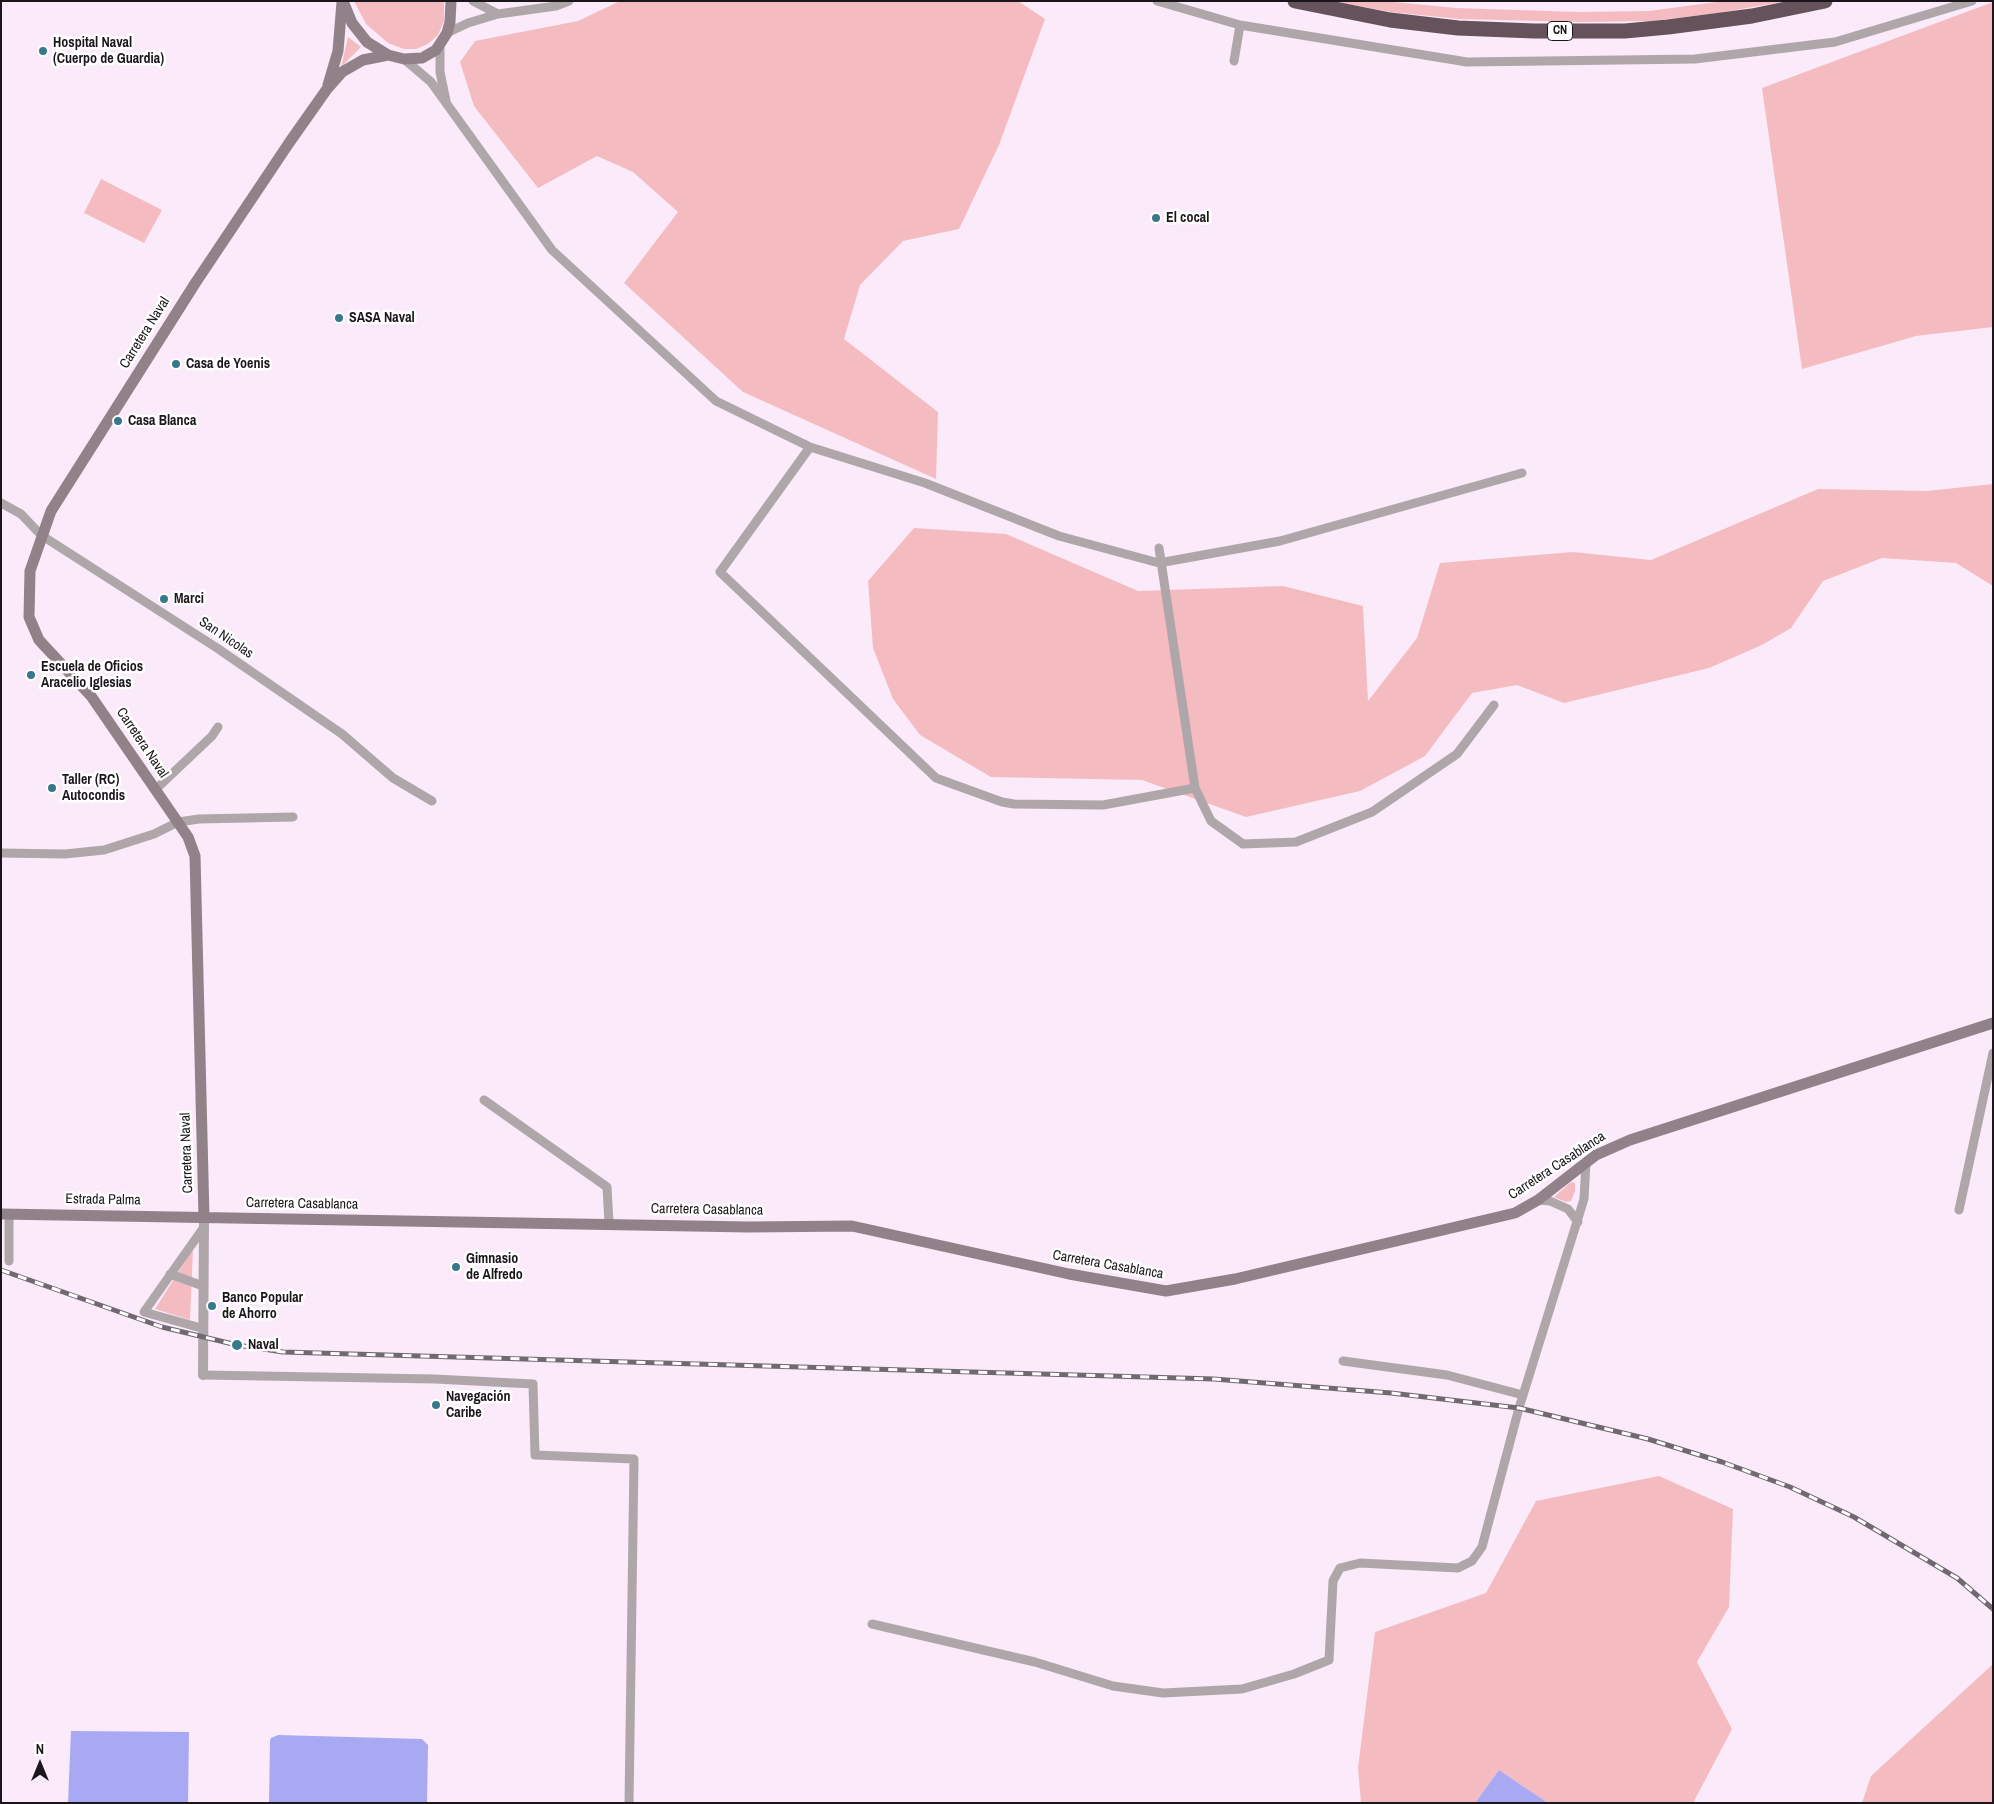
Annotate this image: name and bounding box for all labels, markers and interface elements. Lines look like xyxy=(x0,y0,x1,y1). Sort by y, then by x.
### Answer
road number: CN xyxy=(1548,22,1572,40)
place label: Hospital Naval (Cuerpo de Guardia) xyxy=(53,35,164,68)
marker: Hospital Naval (Cuerpo de Guardia) xyxy=(37,45,49,57)
place label: El cocal xyxy=(1166,210,1209,226)
marker: El cocal xyxy=(1150,212,1162,224)
street label: Carretera Naval xyxy=(116,294,174,372)
place label: SASA Naval xyxy=(349,310,415,326)
marker: SASA Naval xyxy=(333,312,345,324)
place label: Casa de Yoenis xyxy=(186,356,270,372)
marker: Casa de Yoenis xyxy=(170,358,182,370)
place label: Casa Blanca xyxy=(128,413,196,429)
marker: Casa Blanca xyxy=(112,415,124,427)
place label: Marci xyxy=(174,591,204,607)
marker: Marci xyxy=(158,593,170,605)
street label: San Nicolas xyxy=(196,614,256,662)
place label: Escuela de Oficios Aracelio Iglesias xyxy=(41,659,143,692)
marker: Escuela de Oficios Aracelio Iglesias xyxy=(25,669,37,681)
street label: Carretera Naval xyxy=(112,705,172,781)
place label: Taller (RC) Autocondis xyxy=(62,772,125,804)
marker: Taller (RC) Autocondis xyxy=(46,782,58,794)
street label: Carretera Naval xyxy=(177,1112,197,1194)
street label: Carretera Casablanca xyxy=(1505,1128,1609,1204)
street label: Estrada Palma xyxy=(65,1191,141,1209)
street label: Carretera Casablanca xyxy=(246,1195,358,1213)
street label: Carretera Casablanca xyxy=(651,1201,763,1219)
street label: Carretera Casablanca xyxy=(1051,1247,1165,1283)
place label: Gimnasio de Alfredo xyxy=(466,1251,523,1284)
marker: Gimnasio de Alfredo xyxy=(450,1261,462,1273)
place label: Banco Popular de Ahorro xyxy=(222,1290,303,1322)
marker: Banco Popular de Ahorro xyxy=(206,1300,218,1312)
place label: Naval xyxy=(248,1337,279,1353)
marker: Naval xyxy=(230,1338,244,1352)
place label: Navegación Caribe xyxy=(446,1389,510,1421)
marker: Navegación Caribe xyxy=(430,1399,442,1411)
north arrow xyxy=(15,1739,65,1789)
text: N xyxy=(36,1740,44,1758)

